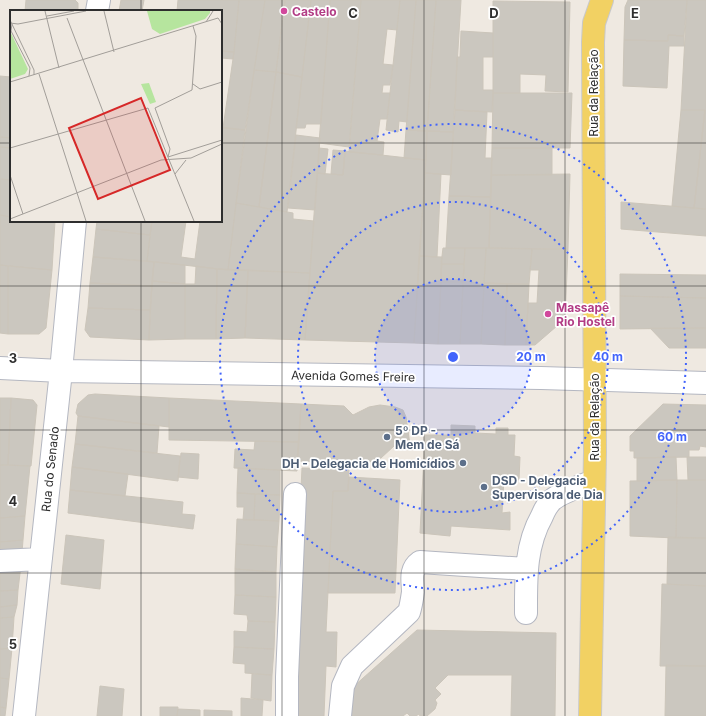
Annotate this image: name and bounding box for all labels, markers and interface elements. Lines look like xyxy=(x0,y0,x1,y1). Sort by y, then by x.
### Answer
place label: Castelo xyxy=(292,4,337,19)
text: C xyxy=(348,5,358,21)
text: D xyxy=(489,5,499,21)
text: E xyxy=(631,5,639,21)
marker: Castelo xyxy=(279,6,289,16)
inset map xyxy=(10,10,222,222)
street label: Rua da Relação xyxy=(586,49,601,137)
place label: Massapê Rio Hostel xyxy=(556,300,615,329)
marker: Massapê Rio Hostel xyxy=(543,309,553,319)
text: 20 m xyxy=(516,349,546,364)
text: 40 m xyxy=(593,349,623,364)
text: 3 xyxy=(9,350,17,366)
centre of rings xyxy=(446,350,460,364)
street label: Avenida Gomes Freire xyxy=(291,367,415,385)
street label: Rua da Relação xyxy=(587,373,602,461)
place label: 5º DP - Mem de Sá xyxy=(395,423,460,452)
street label: Rua do Senado xyxy=(38,425,62,513)
text: 60 m xyxy=(657,429,687,444)
marker: 5º DP - Mem de Sá xyxy=(382,432,392,442)
place label: DH - Delegacia de Homicídios xyxy=(282,456,455,471)
marker: DH - Delegacia de Homicídios xyxy=(458,458,468,468)
place label: DSD - Delegacia Supervisora de Dia xyxy=(492,473,603,502)
marker: DSD - Delegacia Supervisora de Dia xyxy=(479,482,489,492)
text: 4 xyxy=(9,493,18,509)
text: 5 xyxy=(9,636,17,652)

